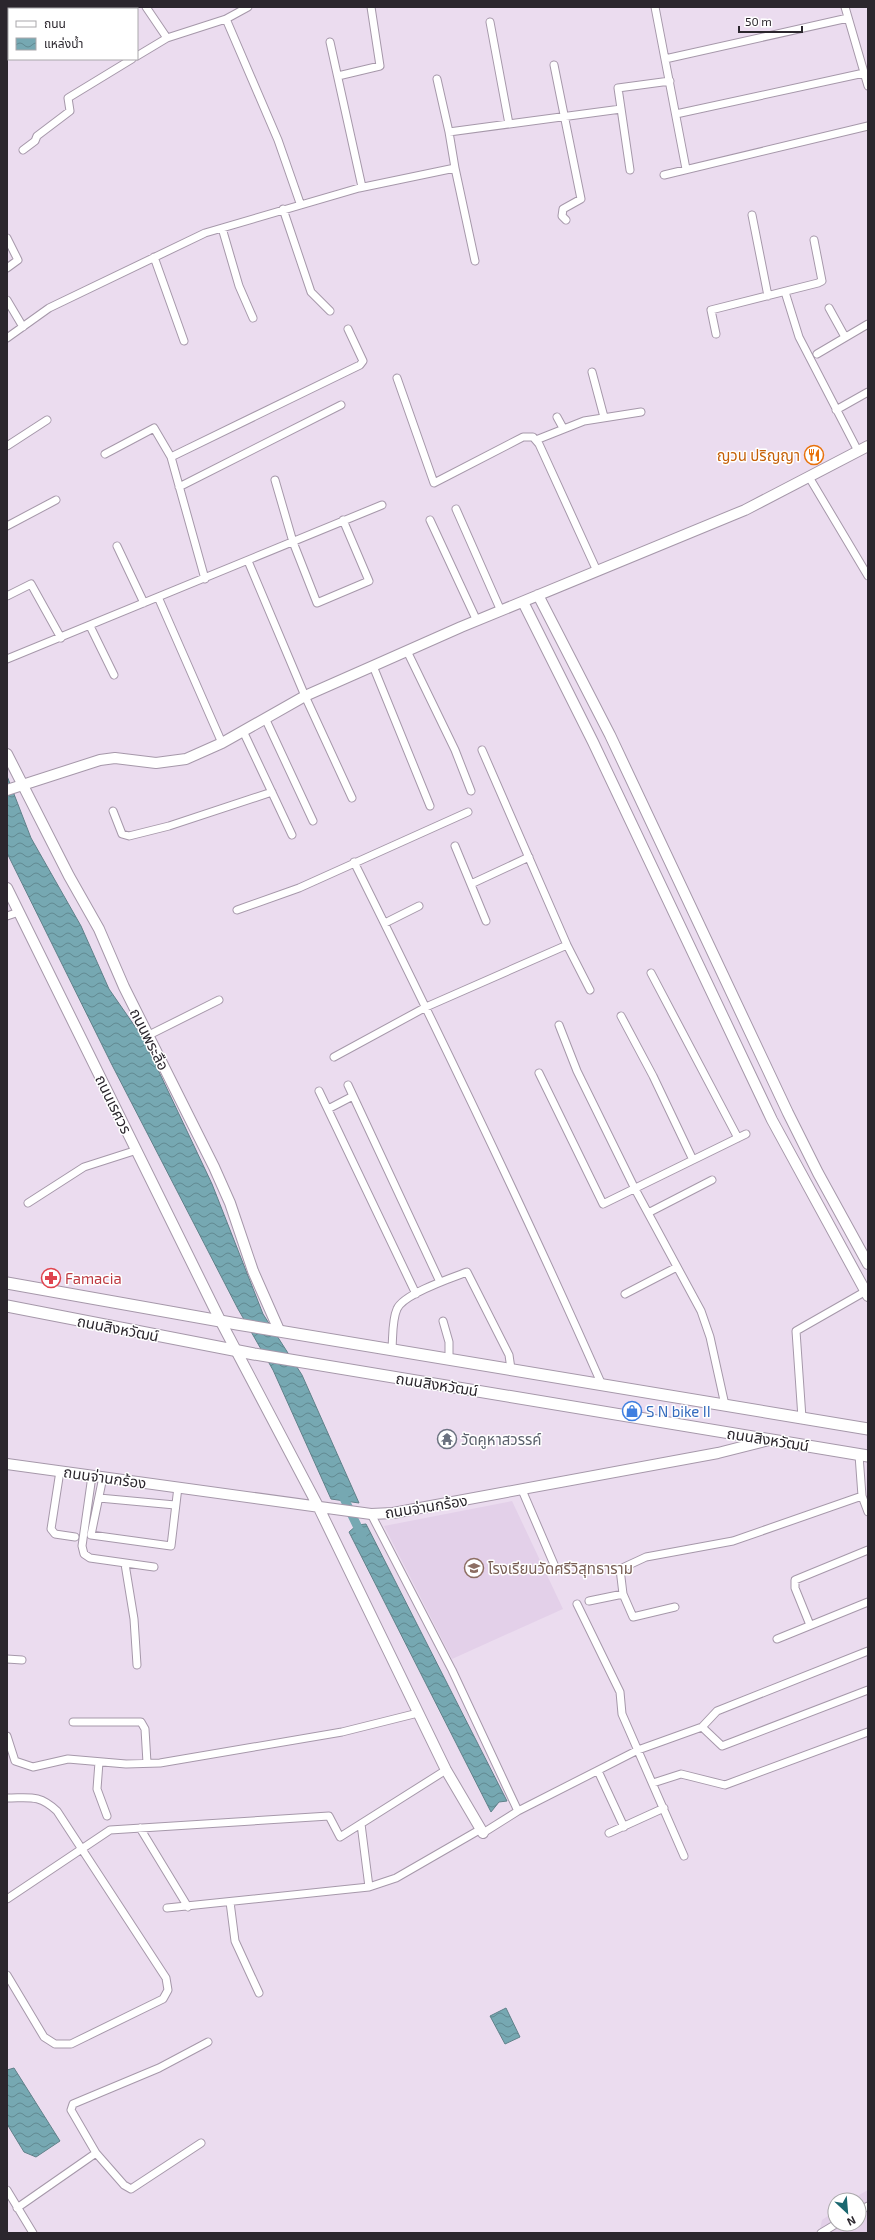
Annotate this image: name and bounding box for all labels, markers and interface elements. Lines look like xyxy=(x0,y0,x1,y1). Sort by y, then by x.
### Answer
legend xyxy=(8,8,138,60)
scale bar xyxy=(739,8,802,34)
text: 50 m xyxy=(745,14,772,28)
text: ถนน xyxy=(44,16,66,30)
text: แหล่งน้ำ xyxy=(44,35,83,50)
restaurant icon: ญวน ปริญญา xyxy=(803,444,825,466)
place label: ญวน ปริญญา xyxy=(717,446,800,464)
street label: ถนนพระลือ xyxy=(127,1005,173,1073)
street label: ถนนเรศวร xyxy=(92,1072,136,1136)
pharmacy icon: Famacia xyxy=(40,1267,62,1289)
place label: Famacia xyxy=(65,1269,122,1287)
street label: ถนนสิงหวัฒน์ xyxy=(76,1311,160,1345)
street label: ถนนสิงหวัฒน์ xyxy=(395,1369,479,1399)
shop icon: S N bike II xyxy=(621,1400,643,1422)
place label: S N bike II xyxy=(646,1402,711,1420)
street label: ถนนสิงหวัฒน์ xyxy=(726,1424,810,1454)
temple icon: วัดคูหาสวรรค์ xyxy=(436,1428,458,1450)
place label: วัดคูหาสวรรค์ xyxy=(461,1430,542,1449)
street label: ถนนจ่านกร้อง xyxy=(62,1462,148,1492)
street label: ถนนจ่านกร้อง xyxy=(383,1491,469,1521)
school or university icon: โรงเรียนวัดศรีวิสุทธาราม xyxy=(463,1557,485,1579)
place label: โรงเรียนวัดศรีวิสุทธาราม xyxy=(488,1559,633,1578)
north arrow xyxy=(827,2192,867,2232)
text: N xyxy=(845,2214,858,2229)

